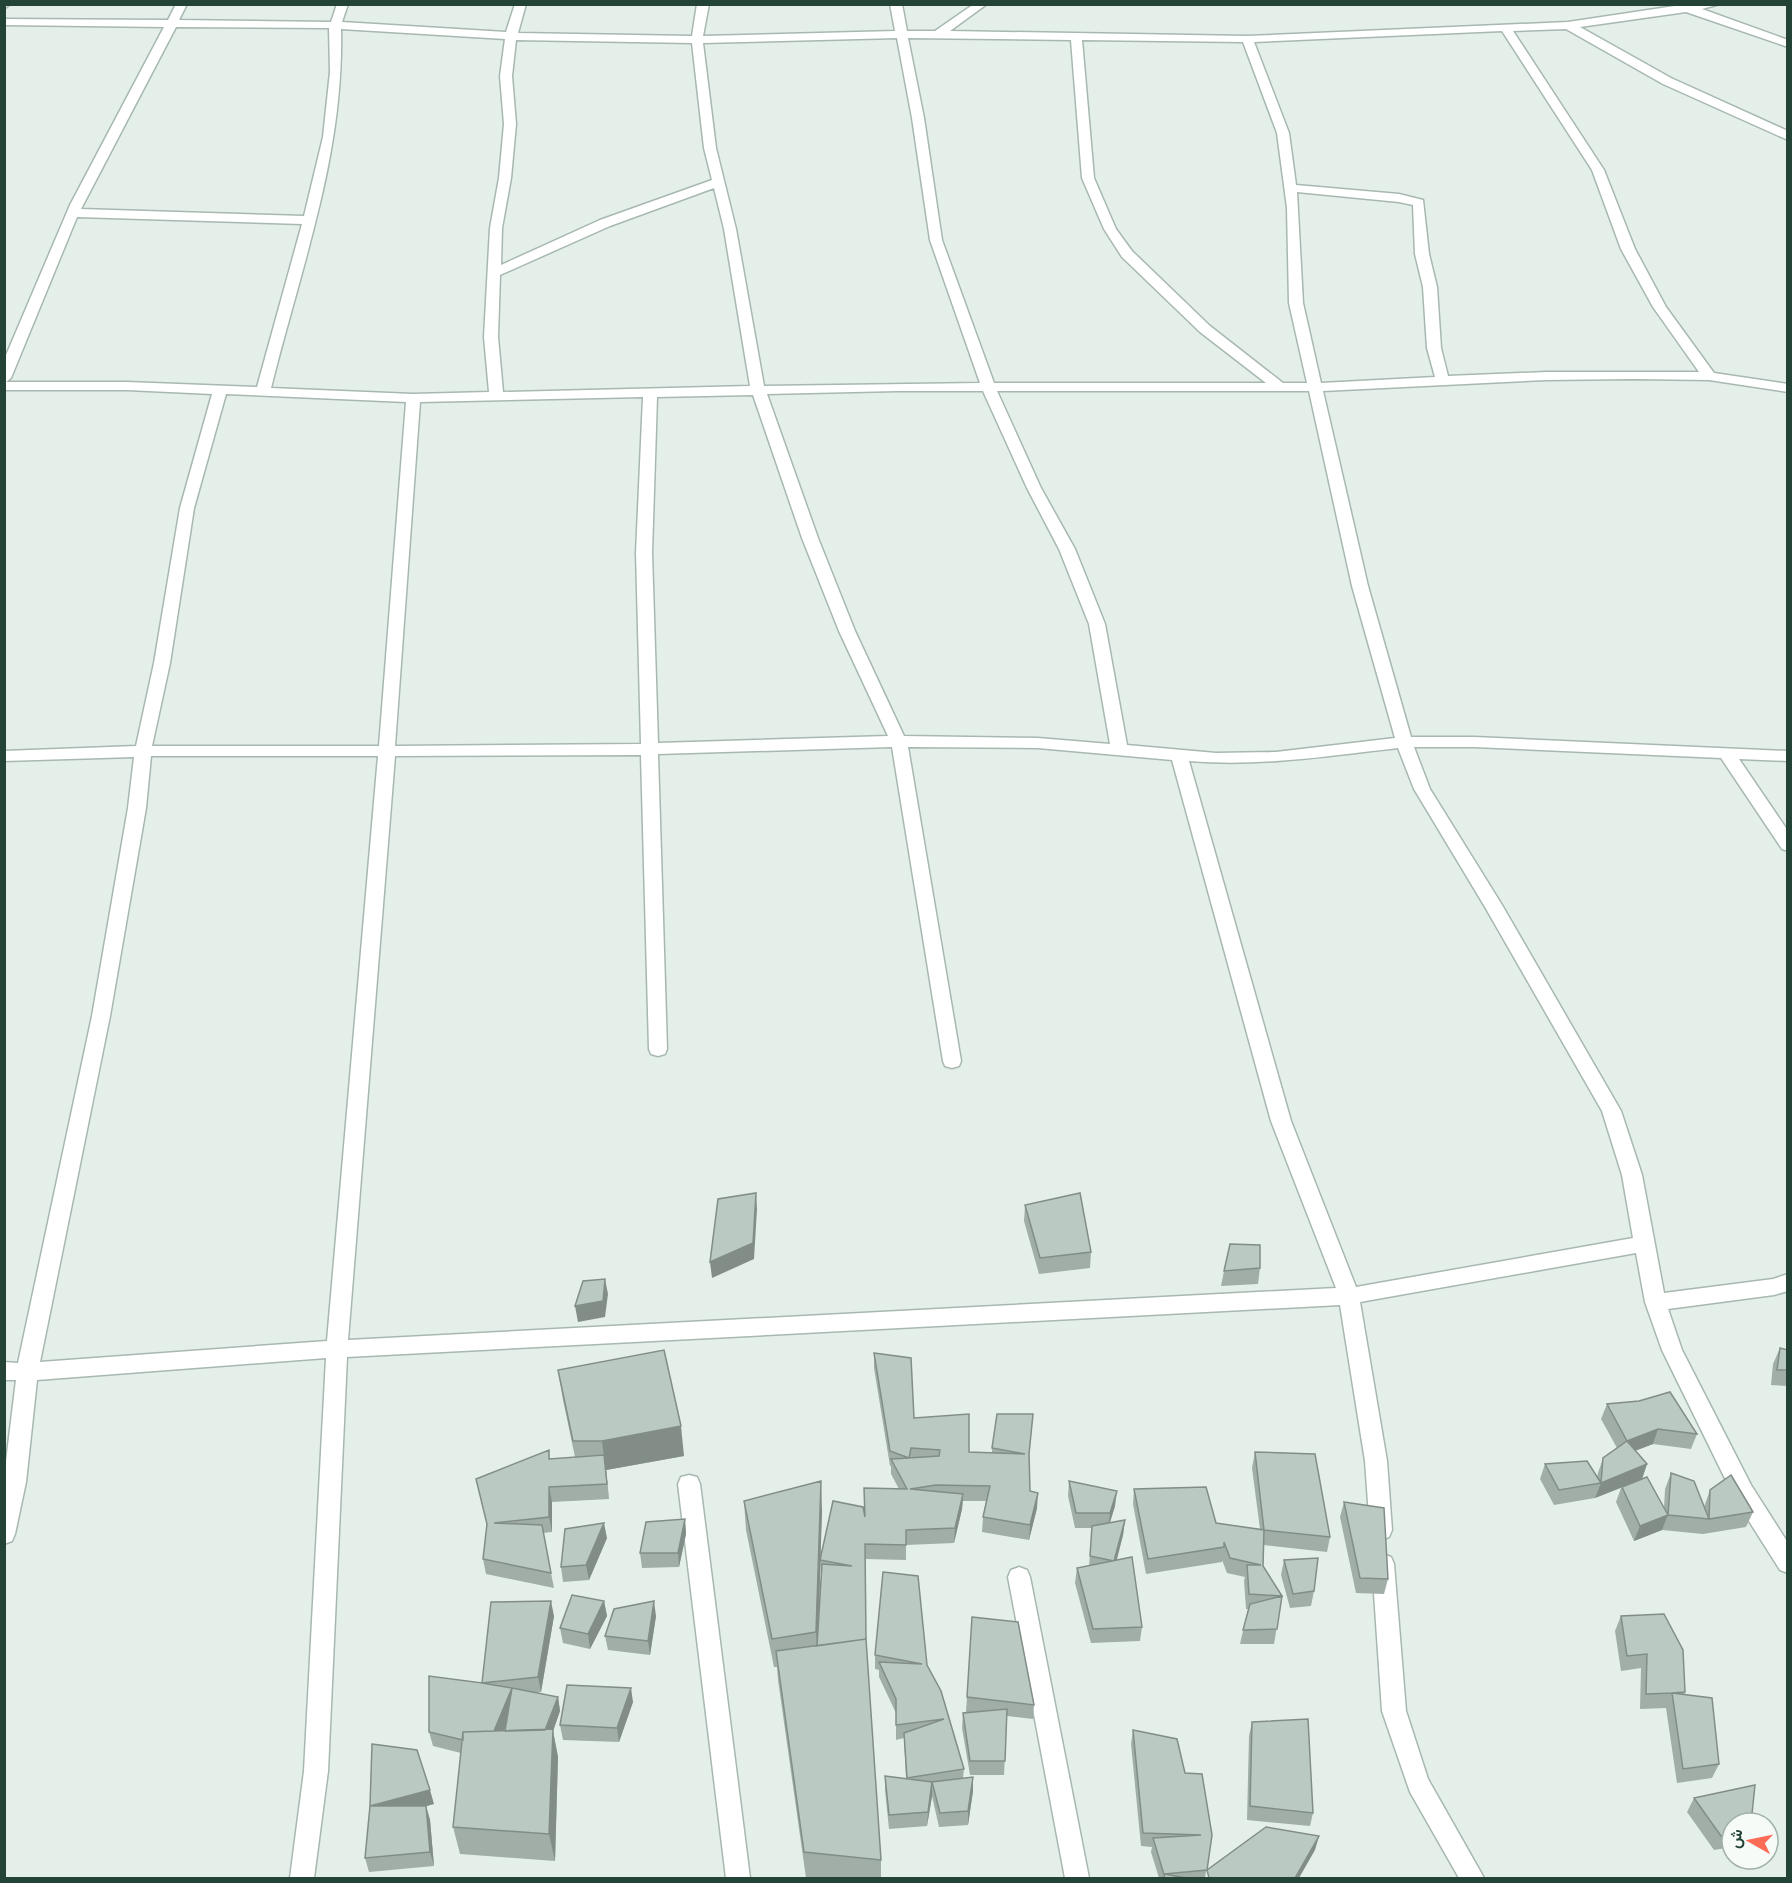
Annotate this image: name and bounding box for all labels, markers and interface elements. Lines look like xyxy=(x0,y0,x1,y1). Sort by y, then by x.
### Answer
north arrow xyxy=(1720,1811,1780,1871)
text: ش xyxy=(1724,1828,1747,1850)

